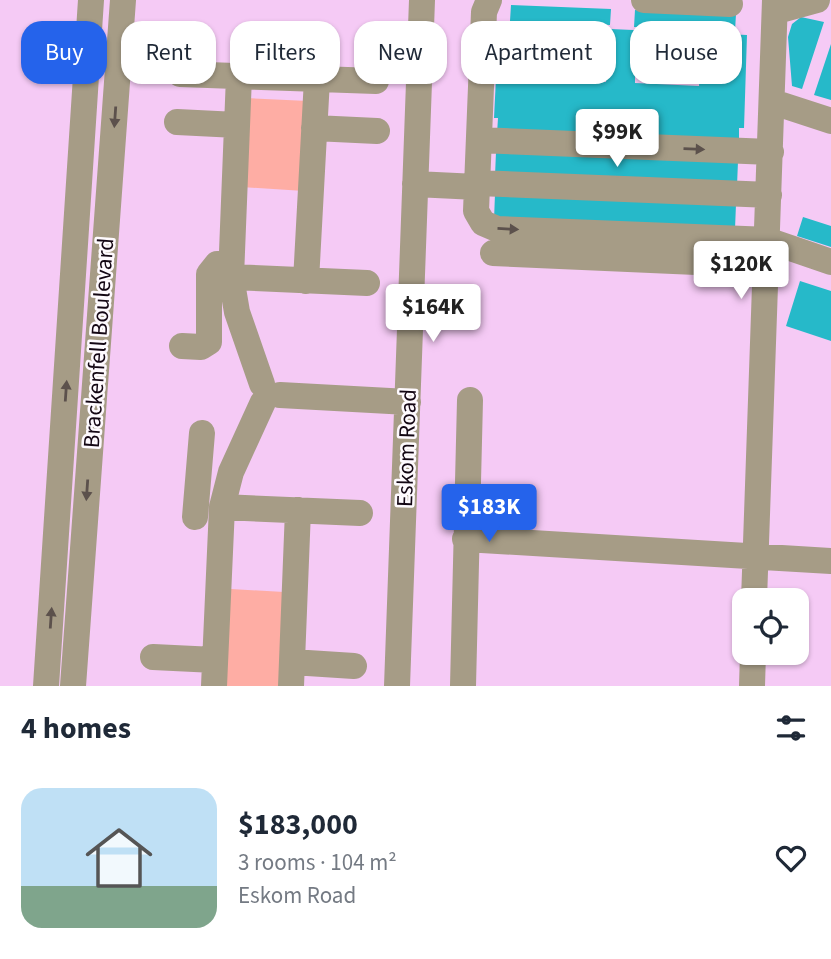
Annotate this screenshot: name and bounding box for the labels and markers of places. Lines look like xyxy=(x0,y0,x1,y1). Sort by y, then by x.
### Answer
pin: $99K xyxy=(576,110,658,169)
pin: $120K xyxy=(692,242,790,301)
pin: $164K xyxy=(384,284,482,344)
pin: $183K xyxy=(440,484,538,544)

